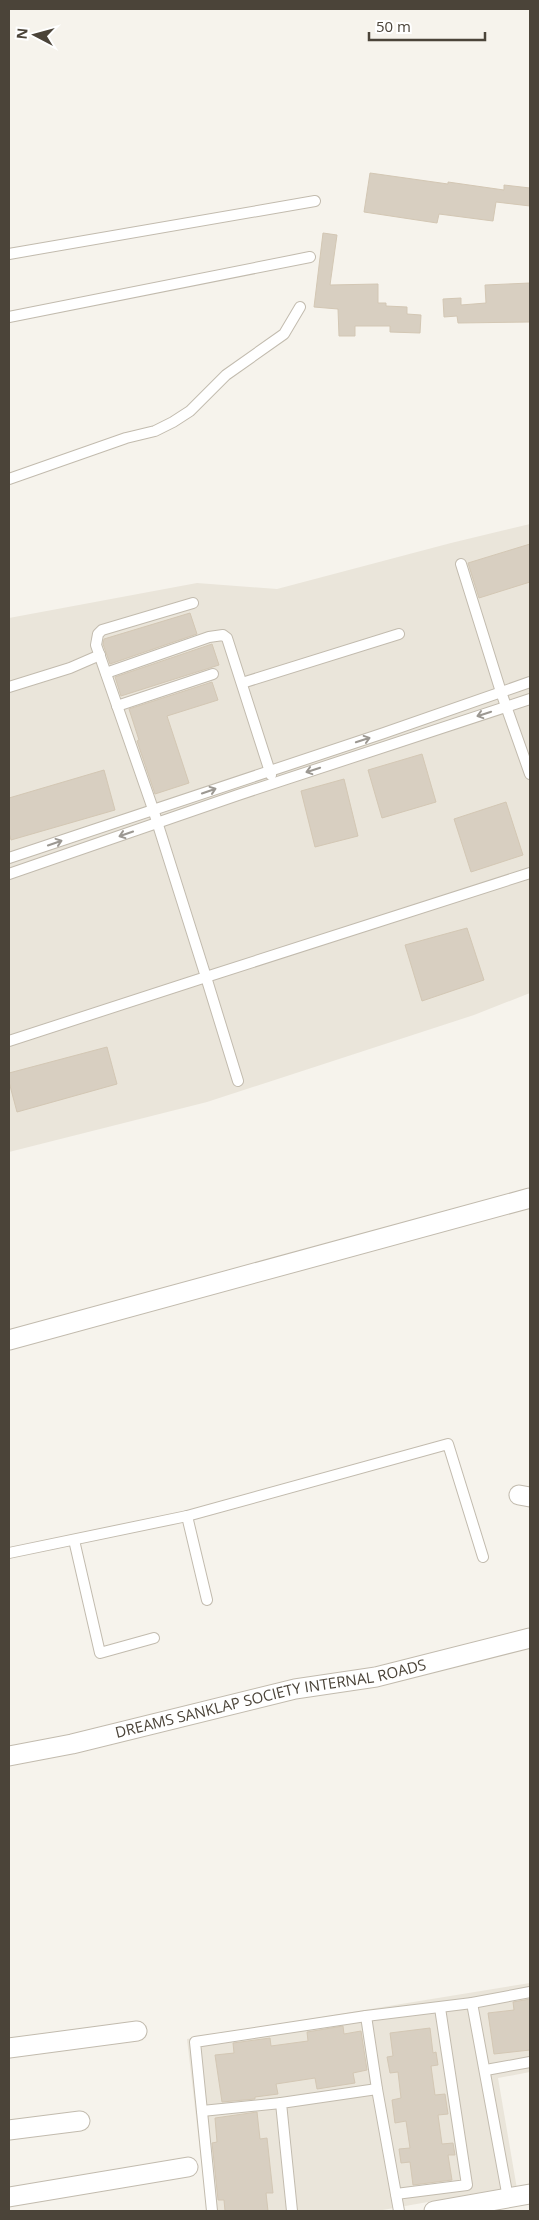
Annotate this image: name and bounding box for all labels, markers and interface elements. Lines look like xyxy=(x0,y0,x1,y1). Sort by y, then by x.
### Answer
north arrow xyxy=(10,10,60,60)
scale bar xyxy=(369,10,485,42)
text: 50 m xyxy=(376,16,411,36)
text: N xyxy=(12,27,32,40)
one-way arrow xyxy=(477,710,492,719)
one-way arrow xyxy=(355,734,371,744)
one-way arrow xyxy=(306,766,321,775)
one-way arrow xyxy=(201,785,217,795)
one-way arrow xyxy=(119,830,134,839)
one-way arrow xyxy=(47,838,62,847)
street label: DREAMS SANKLAP SOCIETY INTERNAL ROADS xyxy=(113,1654,428,1742)

